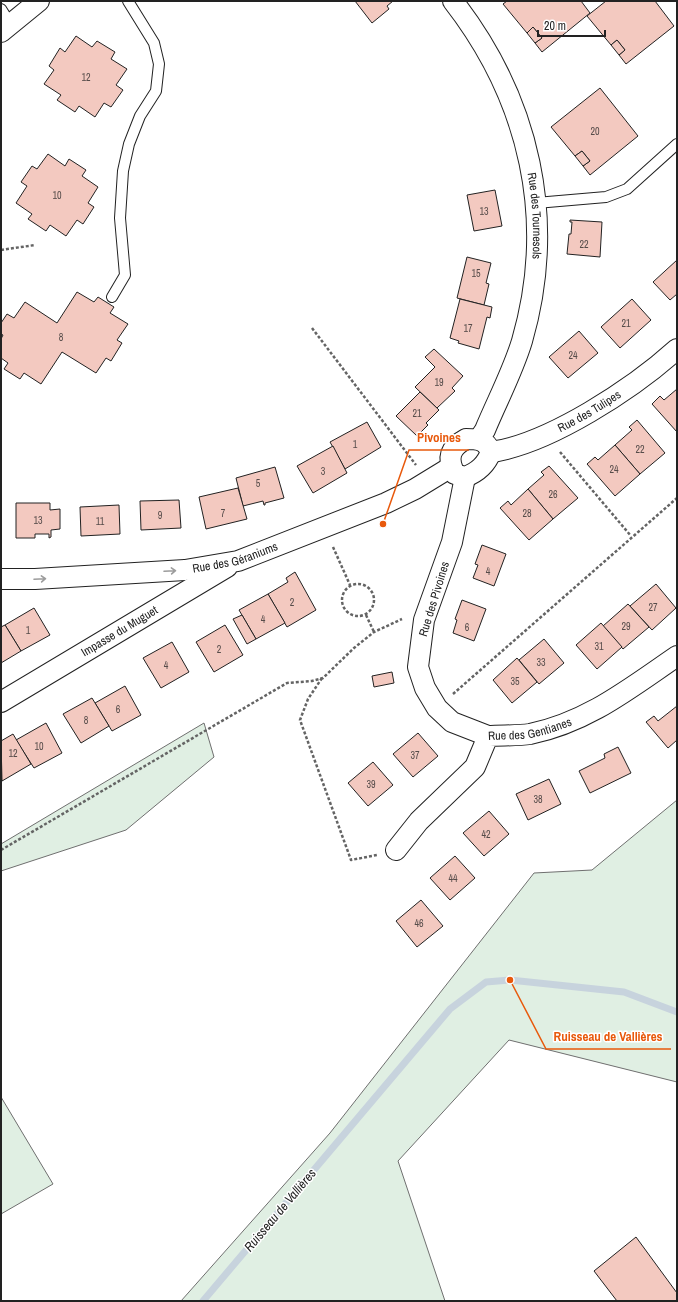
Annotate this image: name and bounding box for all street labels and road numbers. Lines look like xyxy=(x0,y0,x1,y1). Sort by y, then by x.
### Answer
street label: Rue des Tournesols xyxy=(524,171,545,260)
street label: Rue des Tulipes xyxy=(555,387,624,436)
street label: Rue des Géraniums xyxy=(191,538,280,577)
street label: Rue des Pivoines xyxy=(415,559,453,638)
street label: Impasse du Muguet xyxy=(78,602,161,660)
street label: Rue des Gentianes xyxy=(488,714,574,744)

